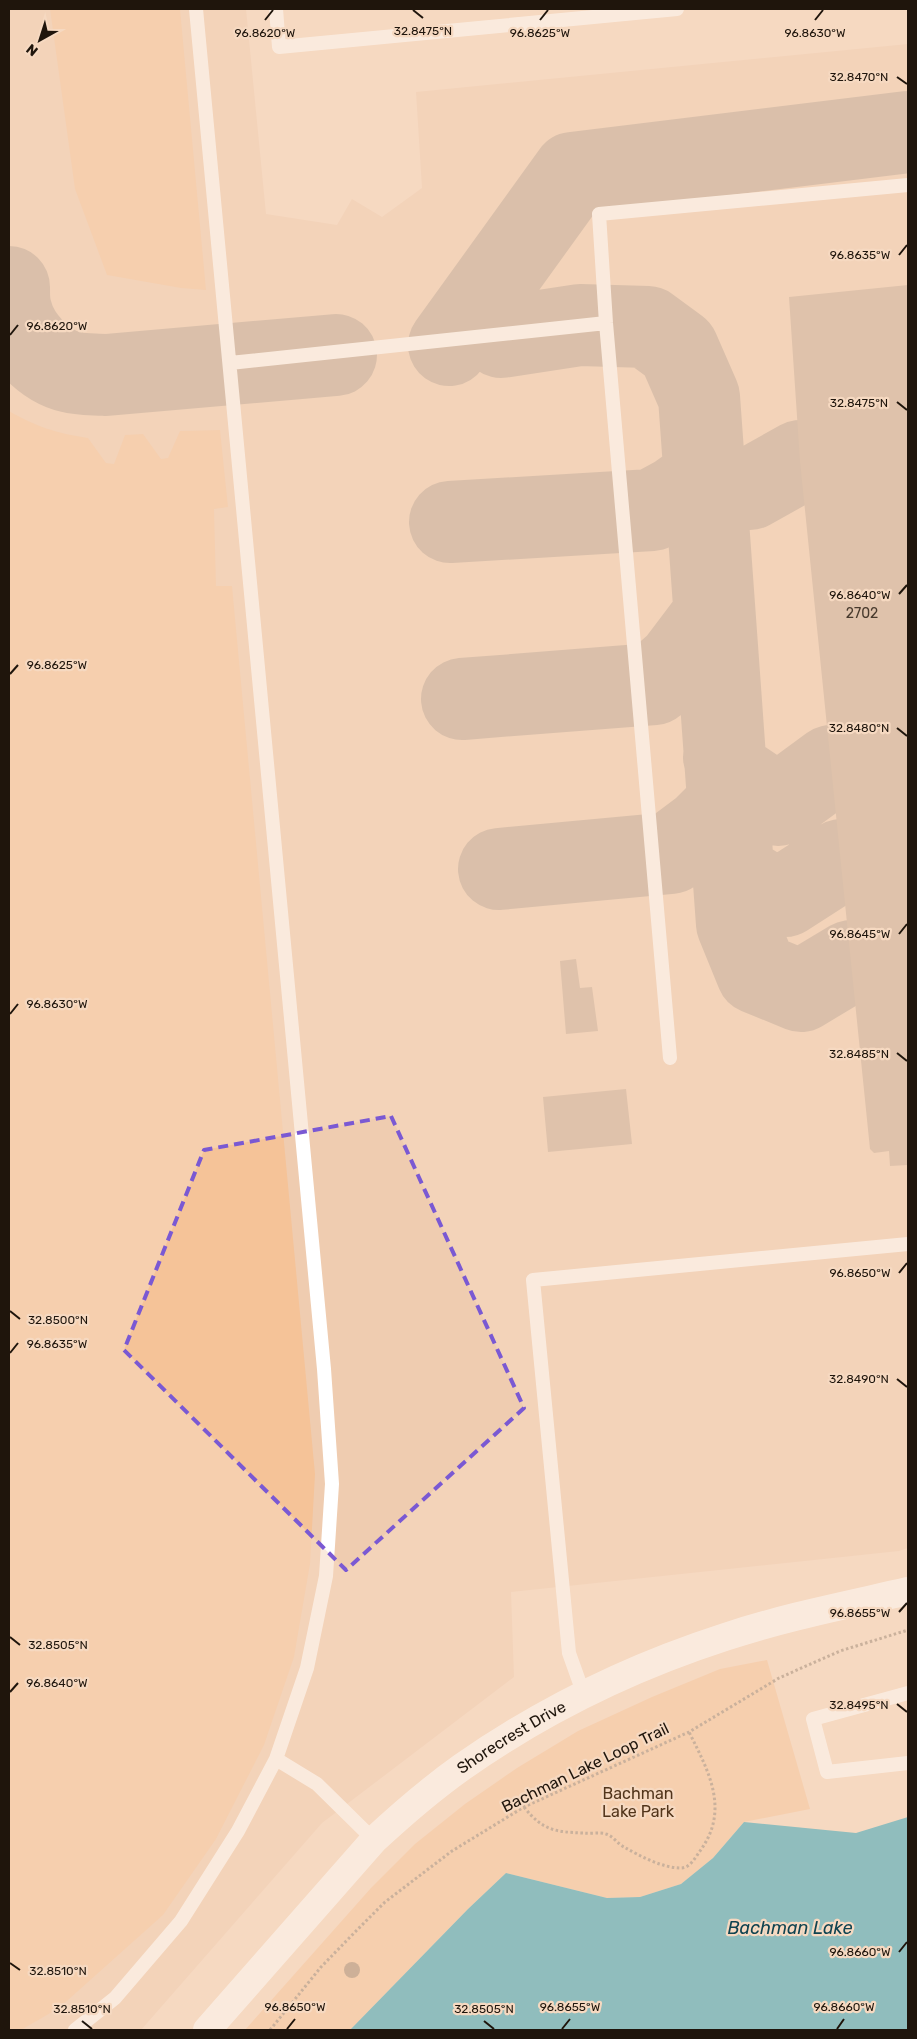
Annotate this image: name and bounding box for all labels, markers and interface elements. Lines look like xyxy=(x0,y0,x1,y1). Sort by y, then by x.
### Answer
north arrow xyxy=(15,15,65,65)
text: 32.8475°N xyxy=(394,24,452,38)
text: 96.8620°W xyxy=(235,26,296,40)
text: 96.8625°W xyxy=(510,26,571,40)
text: 96.8630°W xyxy=(784,26,846,40)
text: N xyxy=(23,40,41,59)
text: 32.8470°N xyxy=(830,70,888,84)
text: 96.8635°W xyxy=(830,248,891,262)
text: 96.8620°W xyxy=(27,319,88,333)
text: 32.8475°N xyxy=(830,396,888,410)
text: 96.8640°W xyxy=(829,588,891,602)
house number: 2702 xyxy=(846,605,878,622)
text: 96.8625°W xyxy=(27,658,88,672)
text: 32.8480°N xyxy=(829,721,889,735)
text: 96.8645°W xyxy=(830,927,891,941)
text: 96.8630°W xyxy=(26,997,88,1011)
text: 32.8485°N xyxy=(829,1047,889,1061)
text: 96.8650°W xyxy=(829,1266,891,1280)
text: 32.8500°N xyxy=(28,1313,88,1327)
text: 96.8635°W xyxy=(27,1337,88,1351)
text: 32.8490°N xyxy=(829,1372,889,1386)
text: 96.8655°W xyxy=(830,1606,891,1620)
text: 32.8505°N xyxy=(28,1638,88,1652)
text: 96.8640°W xyxy=(26,1676,88,1690)
street label: Shorecrest Drive xyxy=(453,1697,569,1778)
text: 32.8495°N xyxy=(829,1698,889,1712)
street label: Bachman Lake Loop Trail xyxy=(498,1719,672,1816)
park label: Bachman Lake Park xyxy=(602,1784,675,1821)
water label: Bachman Lake xyxy=(728,1917,852,1939)
text: 96.8660°W xyxy=(829,1945,891,1959)
text: 32.8510°N xyxy=(29,1964,87,1978)
text: 96.8650°W xyxy=(264,2000,326,2014)
text: 96.8655°W xyxy=(540,2000,601,2014)
text: 96.8660°W xyxy=(813,2000,875,2014)
text: 32.8510°N xyxy=(53,2002,111,2016)
text: 32.8505°N xyxy=(454,2002,514,2016)

